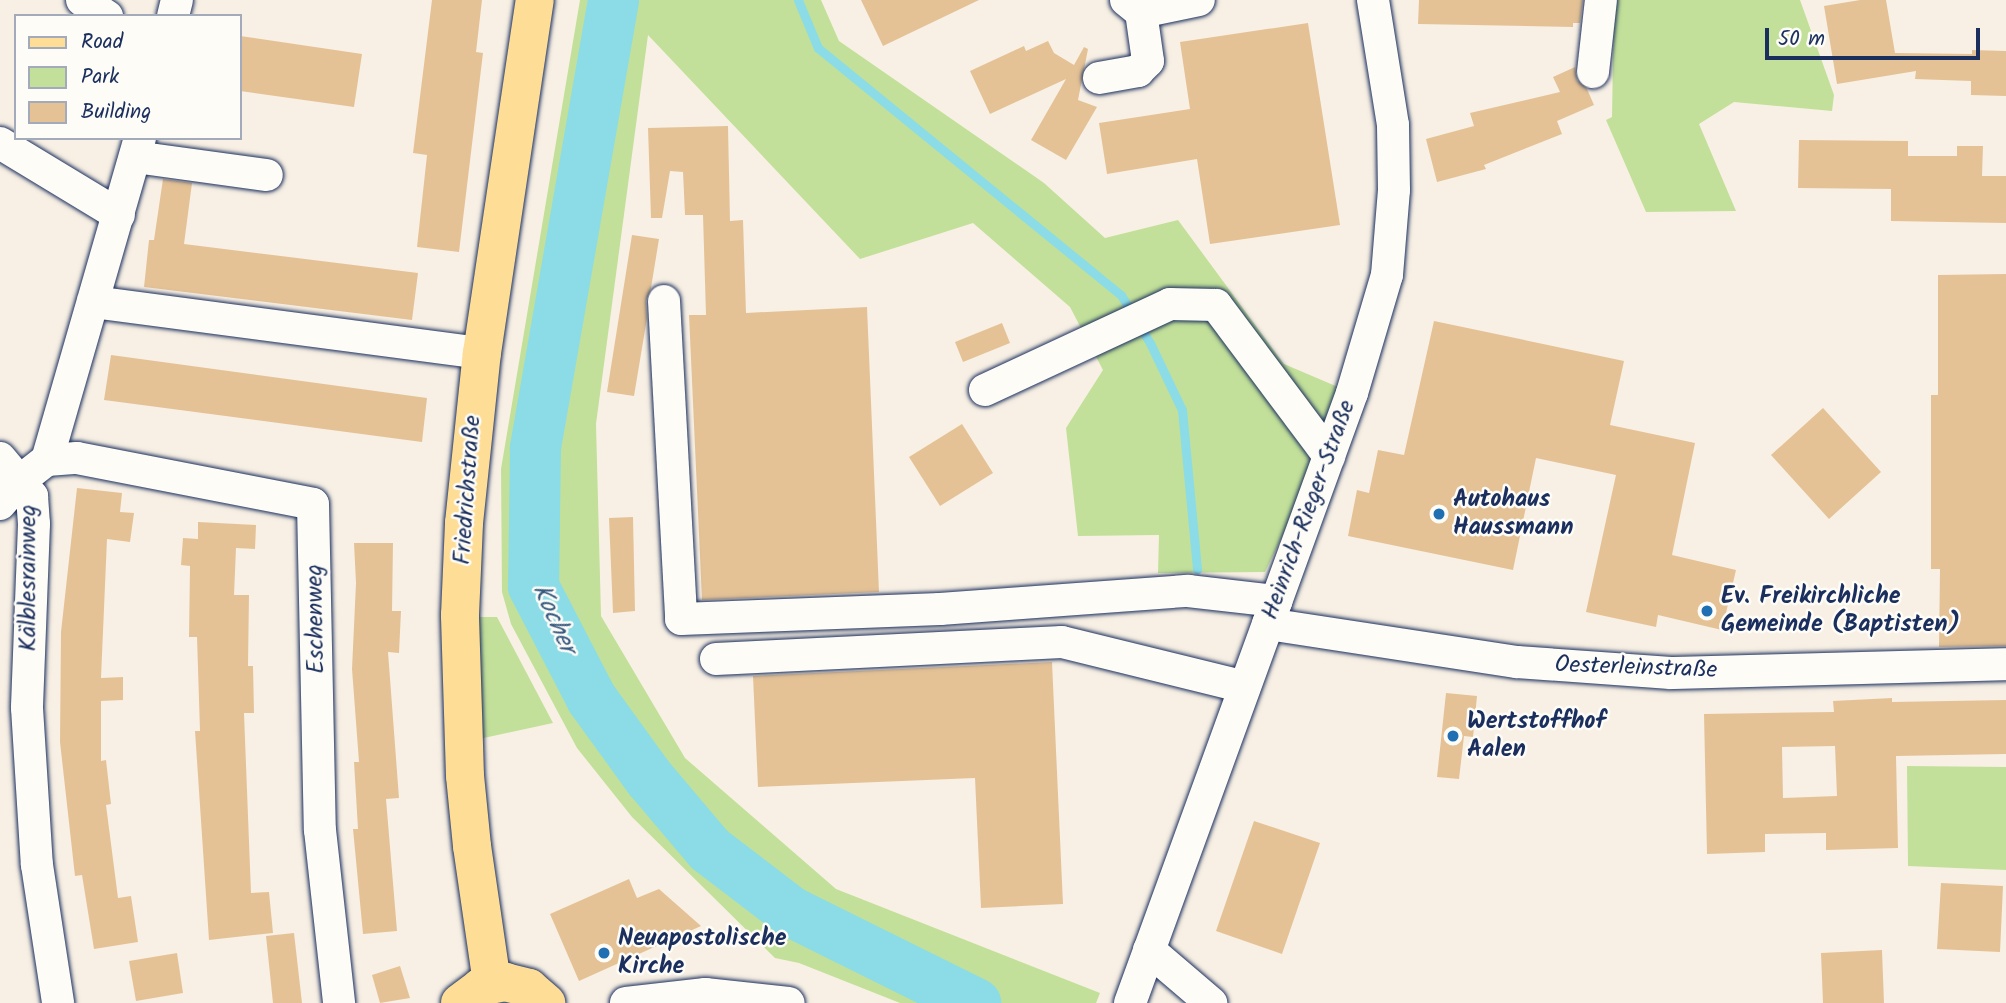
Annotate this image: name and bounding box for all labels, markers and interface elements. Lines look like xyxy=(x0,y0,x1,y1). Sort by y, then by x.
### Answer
legend xyxy=(14,14,242,140)
scale bar xyxy=(1768,14,1983,58)
text: 50 m xyxy=(1778,23,1825,56)
text: Road xyxy=(81,26,123,59)
text: Park xyxy=(81,61,119,94)
text: Building xyxy=(81,96,151,129)
street label: Heinrich-Rieger-Straße xyxy=(1256,396,1362,624)
street label: Friedrichstraße xyxy=(448,414,488,566)
place label: Autohaus Haussmann xyxy=(1453,486,1573,542)
street label: Kälblesrainweg xyxy=(15,505,43,651)
marker: Autohaus Haussmann xyxy=(1431,506,1447,522)
street label: Eschenweg xyxy=(301,564,331,674)
water label: Kocher xyxy=(524,579,582,659)
place label: Ev. Freikirchliche Gemeinde (Baptisten) xyxy=(1721,583,1960,639)
marker: Ev. Freikirchliche Gemeinde (Baptisten) xyxy=(1699,603,1715,619)
street label: Oesterleinstraße xyxy=(1554,651,1718,685)
place label: Wertstoffhof Aalen xyxy=(1467,708,1606,764)
marker: Wertstoffhof Aalen xyxy=(1445,728,1461,744)
place label: Neuapostolische Kirche xyxy=(618,925,786,981)
marker: Neuapostolische Kirche xyxy=(596,945,612,961)

